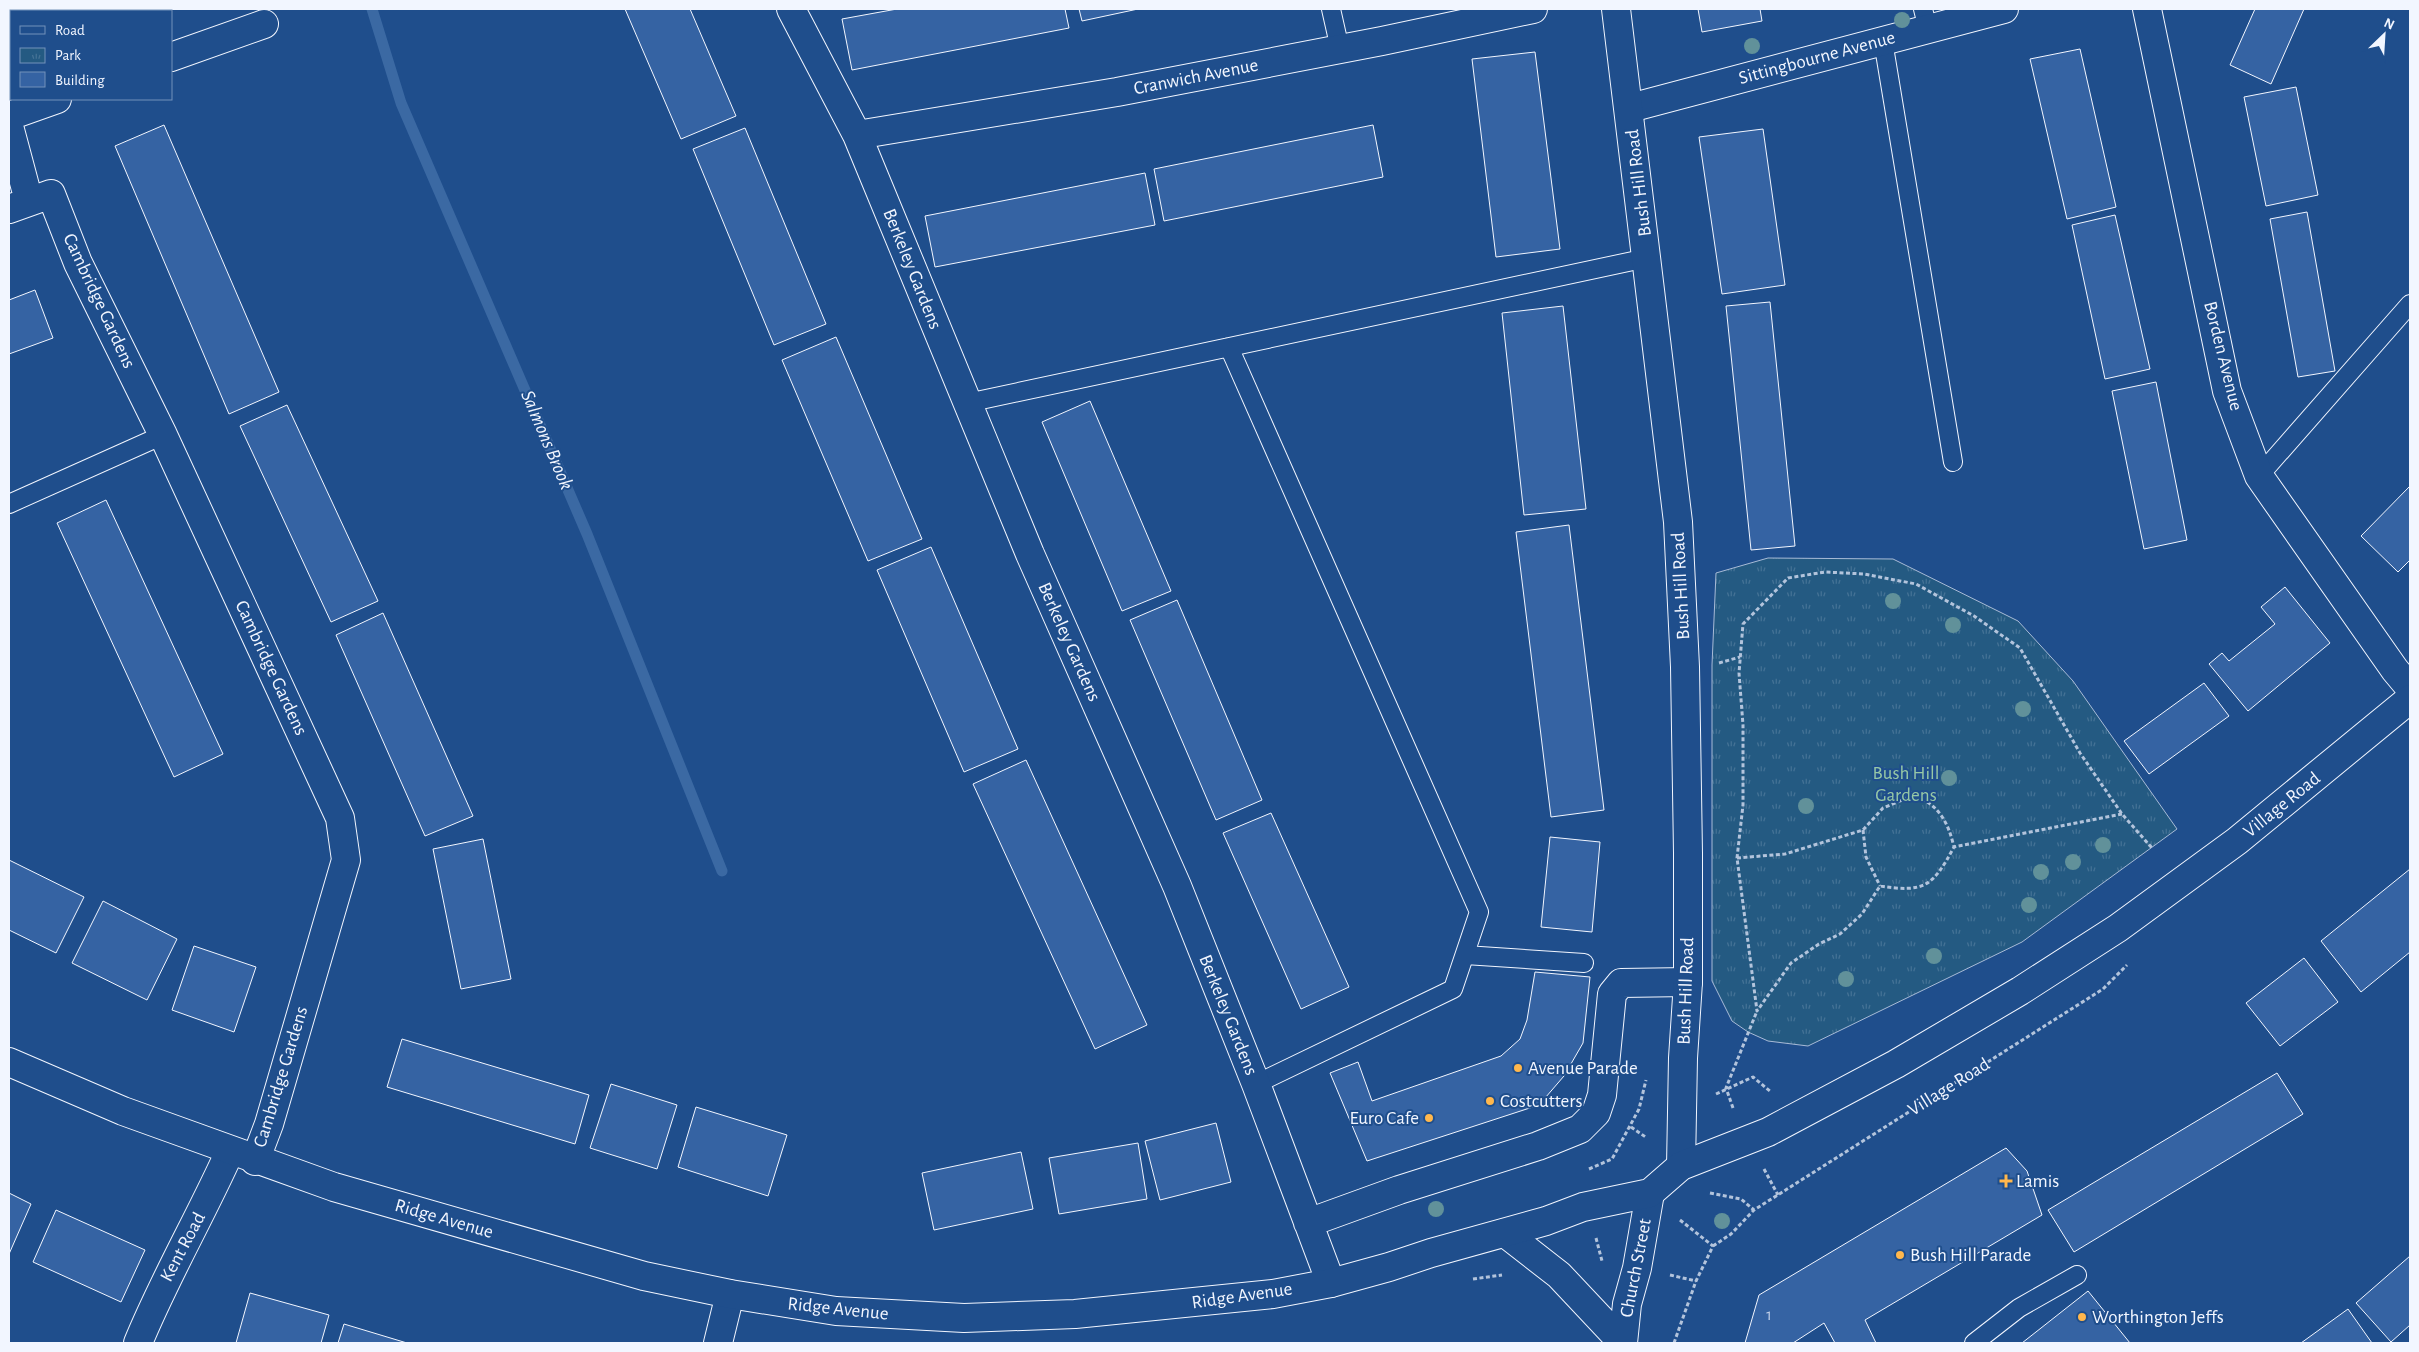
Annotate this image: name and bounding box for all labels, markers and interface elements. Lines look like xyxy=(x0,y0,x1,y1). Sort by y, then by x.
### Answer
legend xyxy=(10,10,172,100)
north arrow xyxy=(2359,10,2409,60)
text: N xyxy=(2382,16,2396,33)
text: Road xyxy=(55,23,85,38)
street label: Sittingbourne Avenue xyxy=(1737,28,1897,88)
text: Park xyxy=(55,48,81,63)
street label: Cranwich Avenue xyxy=(1132,56,1260,98)
text: Building xyxy=(55,73,105,88)
street label: Bush Hill Road xyxy=(1623,128,1655,238)
street label: Berkeley Gardens xyxy=(879,206,945,332)
street label: Cambridge Gardens xyxy=(59,231,139,371)
street label: Borden Avenue xyxy=(2200,299,2246,413)
water label: Salmons Brook xyxy=(517,387,577,493)
street label: Bush Hill Road xyxy=(1669,532,1693,640)
street label: Berkeley Gardens xyxy=(1034,580,1104,704)
street label: Cambridge Gardens xyxy=(231,598,311,738)
park label: Bush Hill Gardens xyxy=(1873,764,1939,805)
street label: Village Road xyxy=(2240,768,2324,841)
street label: Bush Hill Road xyxy=(1675,937,1697,1045)
street label: Berkeley Gardens xyxy=(1195,952,1261,1078)
street label: Cambridge Gardens xyxy=(251,1004,311,1150)
street label: Village Road xyxy=(1905,1054,1993,1120)
place label: Avenue Parade xyxy=(1528,1059,1638,1078)
marker: Avenue Parade xyxy=(1512,1062,1524,1074)
place label: Costcutters xyxy=(1500,1092,1582,1111)
marker: Costcutters xyxy=(1484,1095,1496,1107)
place label: Euro Cafe xyxy=(1349,1109,1419,1128)
marker: Euro Cafe xyxy=(1423,1112,1435,1124)
place label: Lamis xyxy=(2016,1172,2059,1191)
marker: Lamis xyxy=(2000,1175,2012,1187)
street label: Ridge Avenue xyxy=(393,1196,495,1242)
street label: Kent Road xyxy=(157,1209,209,1285)
street label: Church Street xyxy=(1617,1217,1655,1319)
place label: Bush Hill Parade xyxy=(1910,1246,2031,1265)
marker: Bush Hill Parade xyxy=(1894,1249,1906,1261)
street label: Ridge Avenue xyxy=(1190,1280,1294,1312)
street label: Ridge Avenue xyxy=(787,1294,889,1324)
house number: 1 xyxy=(1766,1307,1772,1323)
place label: Worthington Jeffs xyxy=(2092,1308,2224,1327)
marker: Worthington Jeffs xyxy=(2076,1311,2088,1323)

